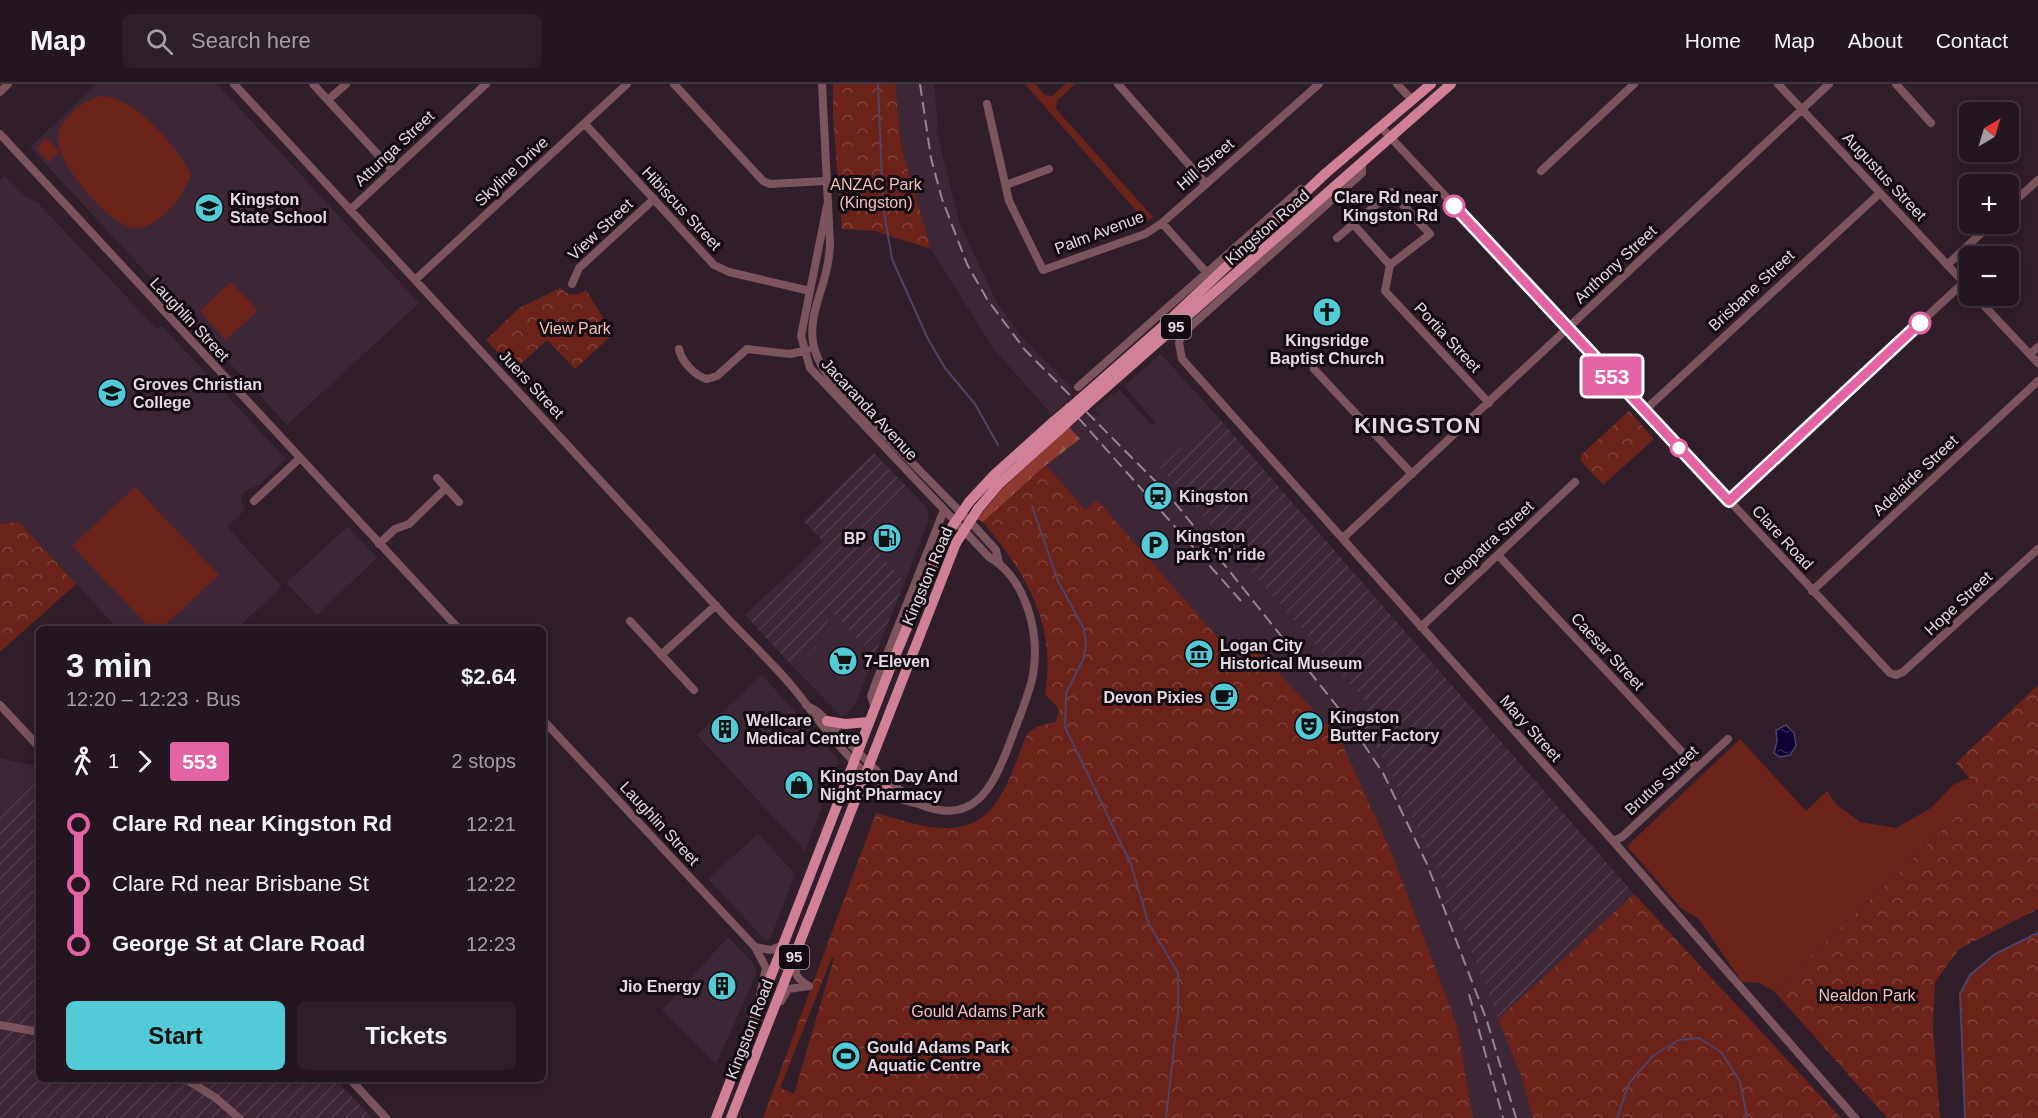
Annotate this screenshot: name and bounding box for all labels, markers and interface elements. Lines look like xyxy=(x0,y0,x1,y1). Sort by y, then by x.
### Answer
search box xyxy=(122,14,542,68)
text: Map xyxy=(30,25,86,56)
icon: search xyxy=(143,25,176,58)
text: Search here xyxy=(191,28,311,53)
text: Home xyxy=(1685,29,1741,52)
text: Map xyxy=(1774,29,1815,52)
text: About xyxy=(1848,29,1903,52)
text: Contact xyxy=(1936,29,2008,52)
north arrow xyxy=(1959,102,2019,162)
map controls xyxy=(1959,102,2019,306)
street label: Attunga Street xyxy=(351,107,438,189)
street label: Augustus Street xyxy=(1840,129,1930,224)
street label: Skyline Drive xyxy=(471,133,551,209)
street label: Hill Street xyxy=(1174,135,1237,194)
street label: Hibiscus Street xyxy=(639,163,725,254)
button: + xyxy=(1959,174,2019,234)
park label: ANZAC Park (Kingston) xyxy=(830,176,923,211)
street label: Kingston Road xyxy=(1222,187,1313,268)
place label: Clare Rd near Kingston Rd xyxy=(1334,189,1438,224)
place label: Kingston State School xyxy=(230,191,327,226)
school or university icon: Kingston State School xyxy=(193,192,225,224)
street label: View Street xyxy=(565,195,636,263)
marker: Clare Rd near Kingston Rd xyxy=(1443,195,1465,217)
street label: Palm Avenue xyxy=(1052,208,1146,257)
street label: Anthony Street xyxy=(1571,222,1660,307)
street label: Brisbane Street xyxy=(1705,246,1798,334)
button: − xyxy=(1959,246,2019,306)
street label: Laughlin Street xyxy=(147,274,233,365)
church icon: Kingsridge Baptist Church xyxy=(1311,296,1343,328)
street label: Portia Street xyxy=(1411,299,1485,376)
unlabelled marker xyxy=(1909,312,1931,334)
road number: 95 xyxy=(1161,315,1191,339)
park label: View Park xyxy=(539,320,612,337)
place label: Kingsridge Baptist Church xyxy=(1270,332,1384,367)
street label: Juers Street xyxy=(496,347,568,422)
street label: Jacaranda Avenue xyxy=(818,355,921,464)
line badge: 553 xyxy=(1578,356,1646,396)
text: 553 xyxy=(1594,365,1630,388)
place label: Groves Christian College xyxy=(133,376,262,411)
school or university icon: Groves Christian College xyxy=(96,377,128,409)
district label: KINGSTON xyxy=(1354,413,1482,438)
street label: Adelaide Street xyxy=(1870,431,1962,519)
unlabelled marker xyxy=(1670,439,1688,457)
station icon: Kingston xyxy=(1142,480,1174,512)
place label: Kingston xyxy=(1179,488,1248,505)
street label: Cleopatra Street xyxy=(1440,497,1537,589)
street label: Clare Road xyxy=(1749,502,1816,573)
fuel station icon: BP xyxy=(871,522,903,554)
street label: Kingston Road xyxy=(899,525,956,628)
place label: Kingston park 'n' ride xyxy=(1176,528,1266,563)
parking icon: Kingston park 'n' ride xyxy=(1139,529,1171,561)
place label: BP xyxy=(844,530,866,547)
street label: Hope Street xyxy=(1921,568,1996,639)
street label: Caesar Street xyxy=(1568,609,1648,694)
place label: Logan City Historical Museum xyxy=(1220,637,1362,672)
museum icon: Logan City Historical Museum xyxy=(1183,638,1215,670)
supermarket icon: 7-Eleven xyxy=(827,645,859,677)
text: 3 min xyxy=(66,647,152,684)
place label: 7-Eleven xyxy=(864,653,930,670)
text: $2.64 xyxy=(461,664,516,689)
cafe icon: Devon Pixies xyxy=(1208,681,1240,713)
text: 12:20 – 12:23 · Bus xyxy=(66,688,241,710)
place label: Devon Pixies xyxy=(1103,689,1203,706)
street label: Mary Street xyxy=(1497,692,1565,765)
place label: Kingston Butter Factory xyxy=(1330,709,1439,744)
theatre icon: Kingston Butter Factory xyxy=(1293,710,1325,742)
place label: Wellcare Medical Centre xyxy=(746,712,860,747)
building icon: Wellcare Medical Centre xyxy=(709,713,741,745)
street label: Brutus Street xyxy=(1621,742,1702,818)
icon: walk xyxy=(66,745,99,778)
icon: forward xyxy=(128,745,161,778)
text: 1 xyxy=(108,750,119,772)
text: 553 xyxy=(182,750,217,773)
text: 2 stops xyxy=(452,750,516,772)
place label: Kingston Day And Night Pharmacy xyxy=(820,768,958,803)
shop icon: Kingston Day And Night Pharmacy xyxy=(783,769,815,801)
street label: Laughlin Street xyxy=(617,778,703,869)
text: Clare Rd near Kingston Rd xyxy=(112,811,392,836)
text: 12:21 xyxy=(466,813,516,835)
text: Clare Rd near Brisbane St xyxy=(112,871,369,896)
text: 12:22 xyxy=(466,873,516,895)
text: George St at Clare Road xyxy=(112,931,365,956)
text: 12:23 xyxy=(466,933,516,955)
road number: 95 xyxy=(779,945,809,969)
building icon: Jio Energy xyxy=(706,970,738,1002)
street label: Kingston Road xyxy=(723,977,776,1081)
place label: Jio Energy xyxy=(619,978,701,995)
park label: Nealdon Park xyxy=(1819,987,1916,1004)
button: Start xyxy=(66,1001,285,1070)
button: Tickets xyxy=(297,1001,516,1070)
park label: Gould Adams Park xyxy=(911,1003,1046,1020)
place label: Gould Adams Park Aquatic Centre xyxy=(867,1039,1010,1074)
sports icon: Gould Adams Park Aquatic Centre xyxy=(830,1040,862,1072)

